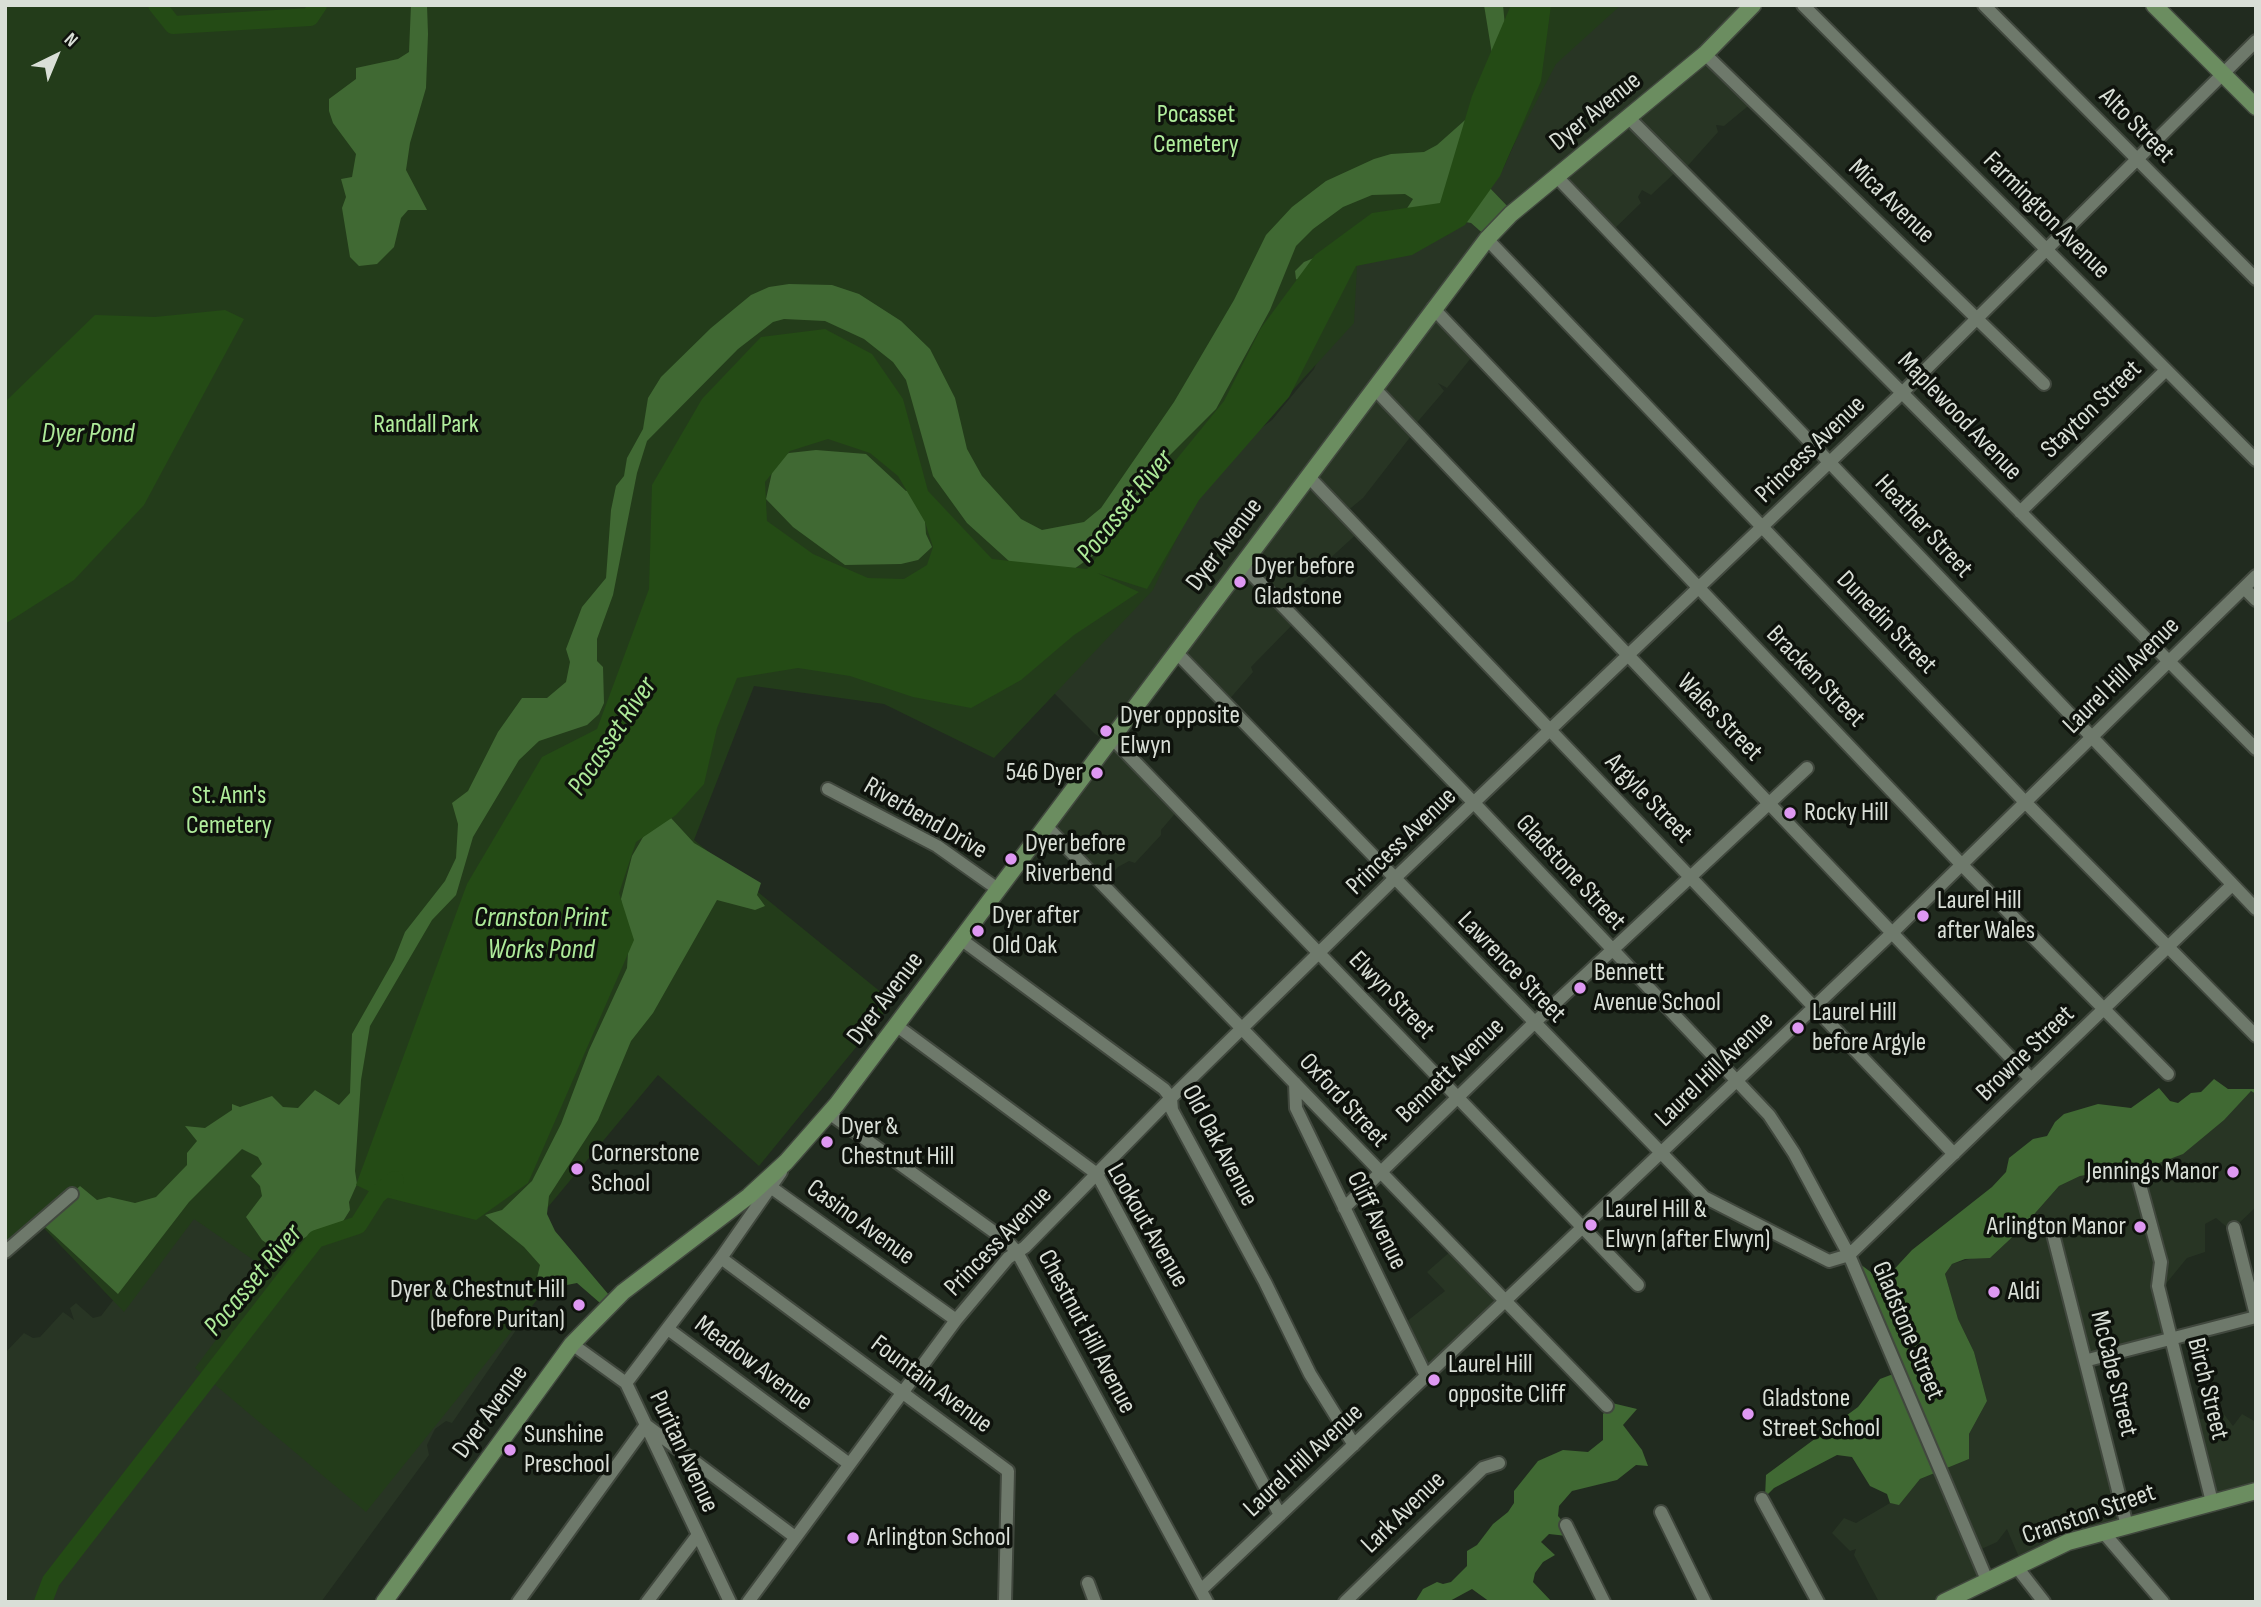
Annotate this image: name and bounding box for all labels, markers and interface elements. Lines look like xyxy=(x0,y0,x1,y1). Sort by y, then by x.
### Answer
north arrow xyxy=(21,21,91,91)
text: N xyxy=(59,28,82,52)
street label: Dyer Avenue xyxy=(1544,66,1648,158)
street label: Alto Street xyxy=(2092,82,2180,170)
park label: Pocasset Cemetery xyxy=(1153,99,1239,160)
street label: Farmington Avenue xyxy=(1976,146,2116,286)
street label: Mica Avenue xyxy=(1841,153,1941,251)
street label: Maplewood Avenue xyxy=(1890,346,2028,488)
street label: Stayton Street xyxy=(2035,354,2149,466)
street label: Princess Avenue xyxy=(1749,390,1873,510)
park label: Randall Park xyxy=(373,409,479,441)
water label: Dyer Pond xyxy=(41,418,135,452)
water label: Pocasset River xyxy=(1070,444,1182,570)
street label: Heather Street xyxy=(1867,469,1979,585)
street label: Dyer Avenue xyxy=(1180,492,1270,598)
place label: Dyer before Gladstone xyxy=(1254,551,1355,612)
street label: Dunedin Street xyxy=(1829,565,1943,681)
marker: Dyer before Gladstone xyxy=(1232,574,1248,590)
street label: Laurel Hill Avenue xyxy=(2057,611,2187,741)
street label: Bracken Street xyxy=(1759,620,1871,734)
street label: Wales Street xyxy=(1670,668,1768,768)
water label: Pocasset River xyxy=(561,672,665,802)
place label: Dyer opposite Elwyn xyxy=(1120,700,1240,762)
marker: Dyer opposite Elwyn xyxy=(1098,723,1114,739)
street label: Argyle Street xyxy=(1598,748,1698,850)
place label: 546 Dyer xyxy=(1006,757,1083,789)
marker: 546 Dyer xyxy=(1089,765,1105,781)
street label: Riverbend Drive xyxy=(858,771,992,867)
park label: St. Ann's Cemetery xyxy=(186,780,272,842)
street label: Princess Avenue xyxy=(1340,782,1464,902)
place label: Rocky Hill xyxy=(1804,797,1889,829)
marker: Rocky Hill xyxy=(1782,805,1798,821)
street label: Gladstone Street xyxy=(1508,809,1632,937)
place label: Dyer before Riverbend xyxy=(1025,828,1126,890)
marker: Dyer before Riverbend xyxy=(1003,851,1019,867)
place label: Laurel Hill after Wales xyxy=(1937,885,2035,946)
place label: Dyer after Old Oak xyxy=(992,900,1080,962)
water label: Cranston Print Works Pond xyxy=(474,902,608,968)
street label: Lawrence Street xyxy=(1450,906,1572,1030)
marker: Laurel Hill after Wales xyxy=(1915,908,1931,924)
marker: Dyer after Old Oak xyxy=(970,923,986,939)
street label: Elwyn Street xyxy=(1341,945,1441,1047)
street label: Dyer Avenue xyxy=(841,946,931,1052)
place label: Bennett Avenue School xyxy=(1594,957,1721,1018)
marker: Bennett Avenue School xyxy=(1572,980,1588,996)
place label: Laurel Hill before Argyle xyxy=(1812,997,1926,1058)
street label: Browne Street xyxy=(1970,1000,2082,1108)
street label: Laurel Hill Avenue xyxy=(1649,1006,1781,1134)
street label: Bennett Avenue xyxy=(1390,1012,1512,1130)
marker: Laurel Hill before Argyle xyxy=(1790,1020,1806,1036)
street label: Oxford Street xyxy=(1292,1048,1394,1154)
street label: Old Oak Avenue xyxy=(1174,1080,1264,1212)
place label: Dyer & Chestnut Hill xyxy=(841,1111,954,1172)
marker: Dyer & Chestnut Hill xyxy=(819,1134,835,1150)
place label: Cornerstone School xyxy=(591,1138,700,1200)
place label: Jennings Manor xyxy=(2086,1156,2219,1188)
street label: Lookout Avenue xyxy=(1099,1159,1195,1293)
marker: Cornerstone School xyxy=(569,1161,585,1177)
marker: Jennings Manor xyxy=(2225,1164,2241,1180)
street label: Cliff Avenue xyxy=(1339,1167,1413,1275)
street label: Casino Avenue xyxy=(800,1173,920,1273)
street label: Princess Avenue xyxy=(939,1180,1059,1304)
place label: Laurel Hill & Elwyn (after Elwyn) xyxy=(1605,1194,1770,1256)
place label: Arlington Manor xyxy=(1987,1211,2126,1243)
marker: Laurel Hill & Elwyn (after Elwyn) xyxy=(1583,1217,1599,1233)
water label: Pocasset River xyxy=(198,1218,310,1344)
marker: Arlington Manor xyxy=(2132,1219,2148,1235)
street label: Chestnut Hill Avenue xyxy=(1030,1245,1142,1419)
street label: Gladstone Street xyxy=(1864,1257,1950,1405)
place label: Dyer & Chestnut Hill (before Puritan) xyxy=(390,1274,565,1336)
place label: Aldi xyxy=(2008,1276,2040,1308)
marker: Aldi xyxy=(1986,1284,2002,1300)
marker: Dyer & Chestnut Hill (before Puritan) xyxy=(571,1297,587,1313)
street label: McCabe Street xyxy=(2082,1308,2144,1440)
street label: Meadow Avenue xyxy=(688,1309,818,1419)
street label: Fountain Avenue xyxy=(864,1329,998,1441)
street label: Birch Street xyxy=(2179,1335,2235,1443)
place label: Laurel Hill opposite Cliff xyxy=(1448,1349,1565,1410)
street label: Dyer Avenue xyxy=(447,1359,535,1465)
marker: Laurel Hill opposite Cliff xyxy=(1426,1372,1442,1388)
place label: Gladstone Street School xyxy=(1762,1383,1880,1444)
street label: Puritan Avenue xyxy=(641,1386,725,1518)
street label: Laurel Hill Avenue xyxy=(1238,1398,1370,1524)
marker: Gladstone Street School xyxy=(1740,1406,1756,1422)
place label: Sunshine Preschool xyxy=(524,1419,610,1480)
marker: Sunshine Preschool xyxy=(502,1442,518,1458)
street label: Lark Avenue xyxy=(1355,1465,1453,1561)
street label: Cranston Street xyxy=(2018,1478,2160,1552)
place label: Arlington School xyxy=(867,1522,1011,1554)
marker: Arlington School xyxy=(845,1530,861,1546)

